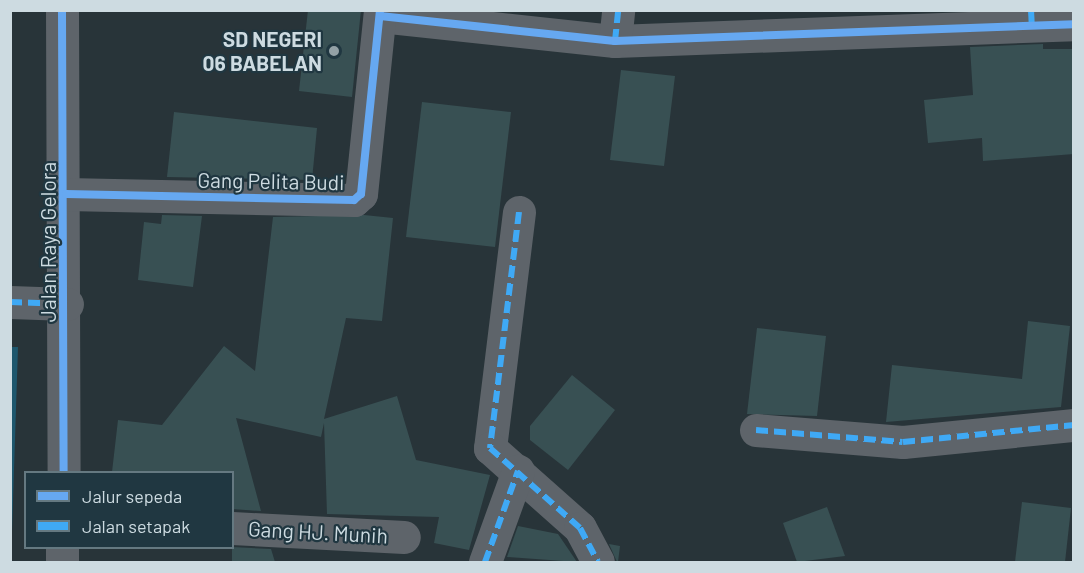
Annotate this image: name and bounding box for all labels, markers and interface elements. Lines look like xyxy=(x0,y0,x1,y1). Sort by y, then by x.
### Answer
place label: SD NEGERI 06 BABELAN xyxy=(203,26,322,76)
marker: SD NEGERI 06 BABELAN xyxy=(327,44,341,58)
street label: Jalan Raya Gelora xyxy=(35,162,61,322)
street label: Gang Pelita Budi xyxy=(197,167,345,195)
legend xyxy=(24,471,234,549)
text: Jalur sepeda xyxy=(82,485,182,507)
text: Jalan setapak xyxy=(82,515,190,537)
street label: Gang HJ. Munih xyxy=(247,516,389,548)

